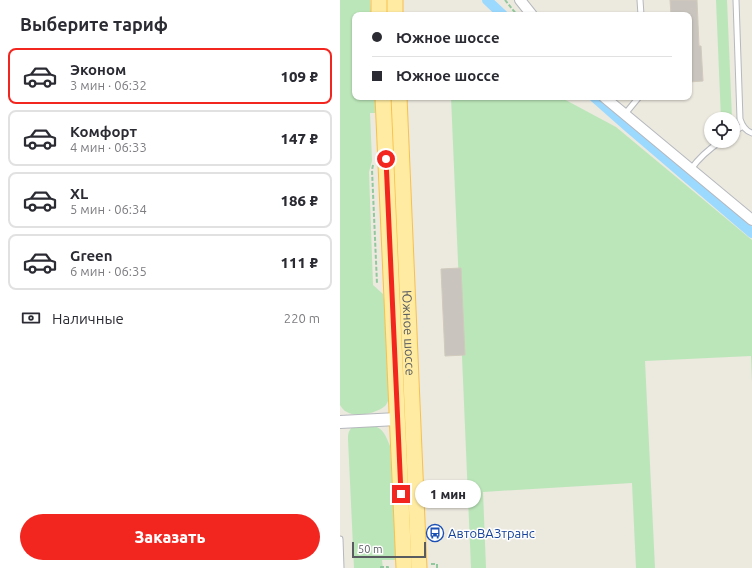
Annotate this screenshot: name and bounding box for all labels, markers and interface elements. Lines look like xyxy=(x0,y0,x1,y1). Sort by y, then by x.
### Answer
text: Выберите тариф xyxy=(20,14,168,34)
text: Южное шоссе xyxy=(396,29,500,46)
icon: car xyxy=(22,58,58,94)
text: Эконом xyxy=(70,61,126,78)
text: Южное шоссе xyxy=(396,67,500,84)
text: 109 ₽ xyxy=(281,68,318,85)
text: 3 мин · 06:32 xyxy=(70,78,147,92)
map controls xyxy=(704,112,740,148)
button: locate xyxy=(704,112,740,148)
icon: car xyxy=(22,120,58,156)
text: Комфорт xyxy=(70,123,137,140)
text: 147 ₽ xyxy=(281,130,318,147)
text: 4 мин · 06:33 xyxy=(70,140,147,154)
route start xyxy=(377,150,395,168)
icon: car xyxy=(22,182,58,218)
text: XL xyxy=(70,185,88,202)
text: 186 ₽ xyxy=(281,192,318,209)
text: 5 мин · 06:34 xyxy=(70,202,147,216)
icon: car xyxy=(22,244,58,280)
text: Green xyxy=(70,247,112,264)
text: 111 ₽ xyxy=(281,254,318,271)
text: 6 мин · 06:35 xyxy=(70,264,147,278)
street label: Южное шоссе xyxy=(400,290,418,376)
icon: cash xyxy=(20,307,42,329)
text: Наличные xyxy=(52,310,124,327)
text: 220 m xyxy=(284,311,320,325)
callout: 1 мин xyxy=(415,480,481,508)
route end xyxy=(392,485,410,503)
text: 1 мин xyxy=(430,487,466,501)
button: Заказать xyxy=(20,514,320,560)
bus stop icon: АвтоВАЗтранс xyxy=(425,523,445,543)
place label: АвтоВАЗтранс xyxy=(448,526,535,540)
scale bar xyxy=(352,540,426,559)
text: 50 m xyxy=(358,543,382,555)

